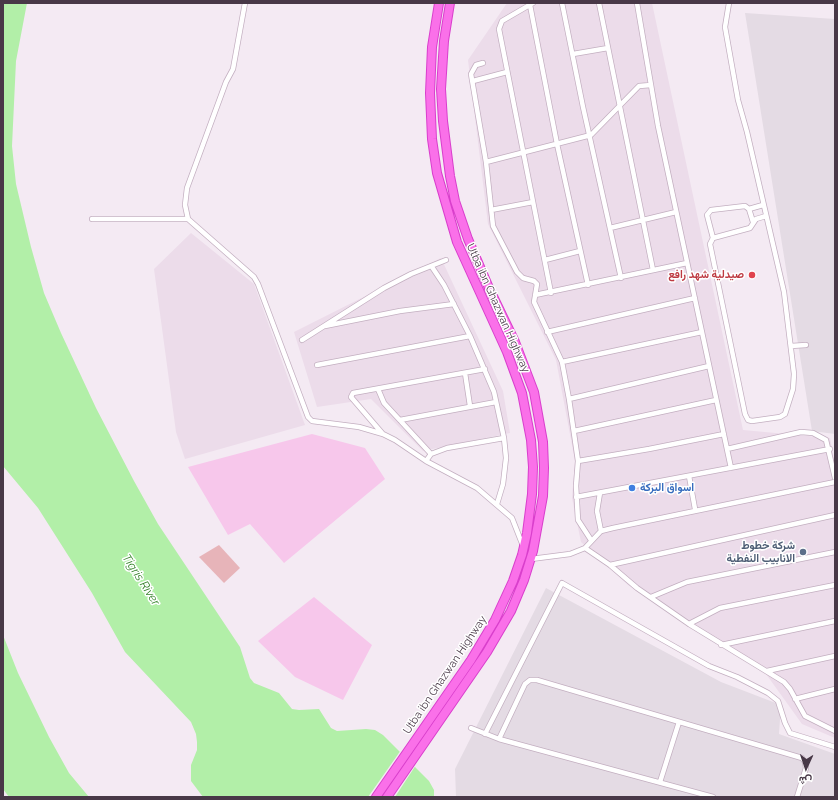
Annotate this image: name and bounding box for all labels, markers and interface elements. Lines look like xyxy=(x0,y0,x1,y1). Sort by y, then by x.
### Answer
street label: Utba ibn Ghazwan Highway xyxy=(464,241,532,375)
place label: صيدلية شهد رافع xyxy=(668,268,744,282)
marker: صيدلية شهد رافع xyxy=(747,270,757,280)
place label: اسواق البركة xyxy=(640,481,694,495)
marker: اسواق البركة xyxy=(627,483,637,493)
place label: شركة خطوط الانابيب النفطية xyxy=(726,539,795,565)
marker: شركة خطوط الانابيب النفطية xyxy=(798,547,808,557)
water label: Tigris River xyxy=(119,552,163,608)
street label: Utba ibn Ghazwan Highway xyxy=(400,613,490,737)
north arrow xyxy=(786,748,826,788)
text: ش xyxy=(798,774,812,787)

